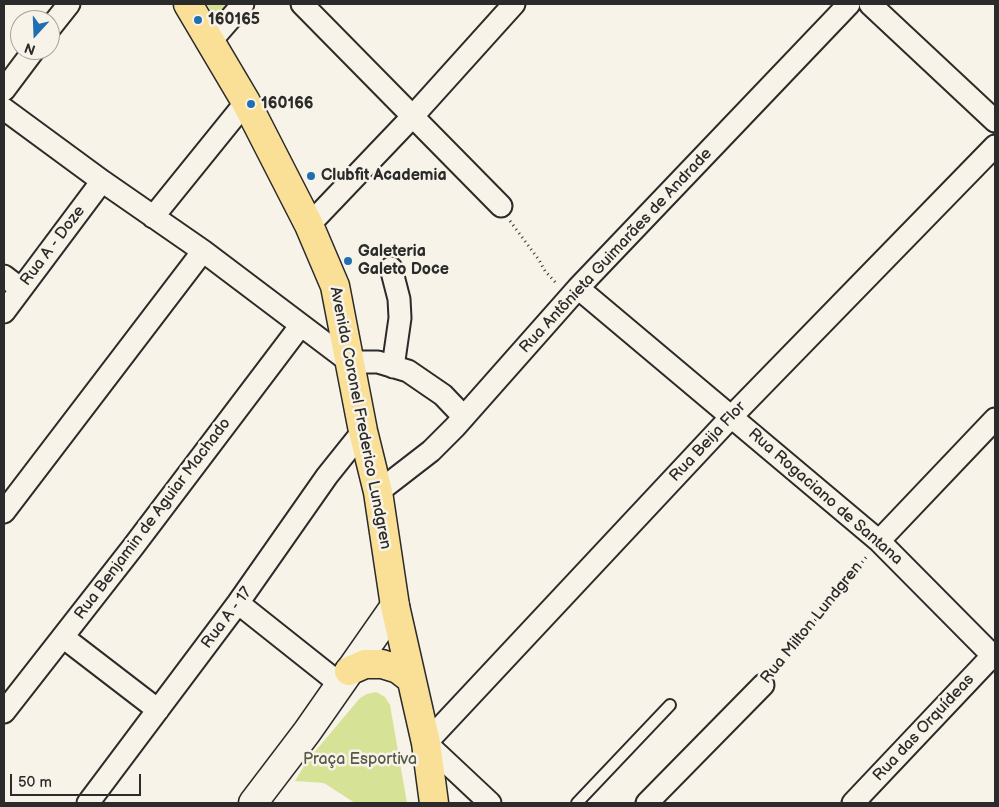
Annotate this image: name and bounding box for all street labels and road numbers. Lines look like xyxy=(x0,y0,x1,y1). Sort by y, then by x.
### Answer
street label: Rua Antônieta Guimarães de Andrade xyxy=(516,144,716,358)
street label: Rua A - Doze xyxy=(17,202,89,290)
street label: Avenida Coronel Frederico Lundgren xyxy=(325,285,395,551)
street label: Rua Beija Flor xyxy=(666,398,750,486)
street label: Rua Benjamin de Aguiar Machado xyxy=(71,414,235,624)
street label: Rua Rogaciano de Santana xyxy=(744,425,906,569)
street label: Rua Milton Lundgren xyxy=(757,558,867,688)
street label: Rua A - 17 xyxy=(198,583,256,653)
street label: Rua das Orquídeas xyxy=(869,670,979,786)

